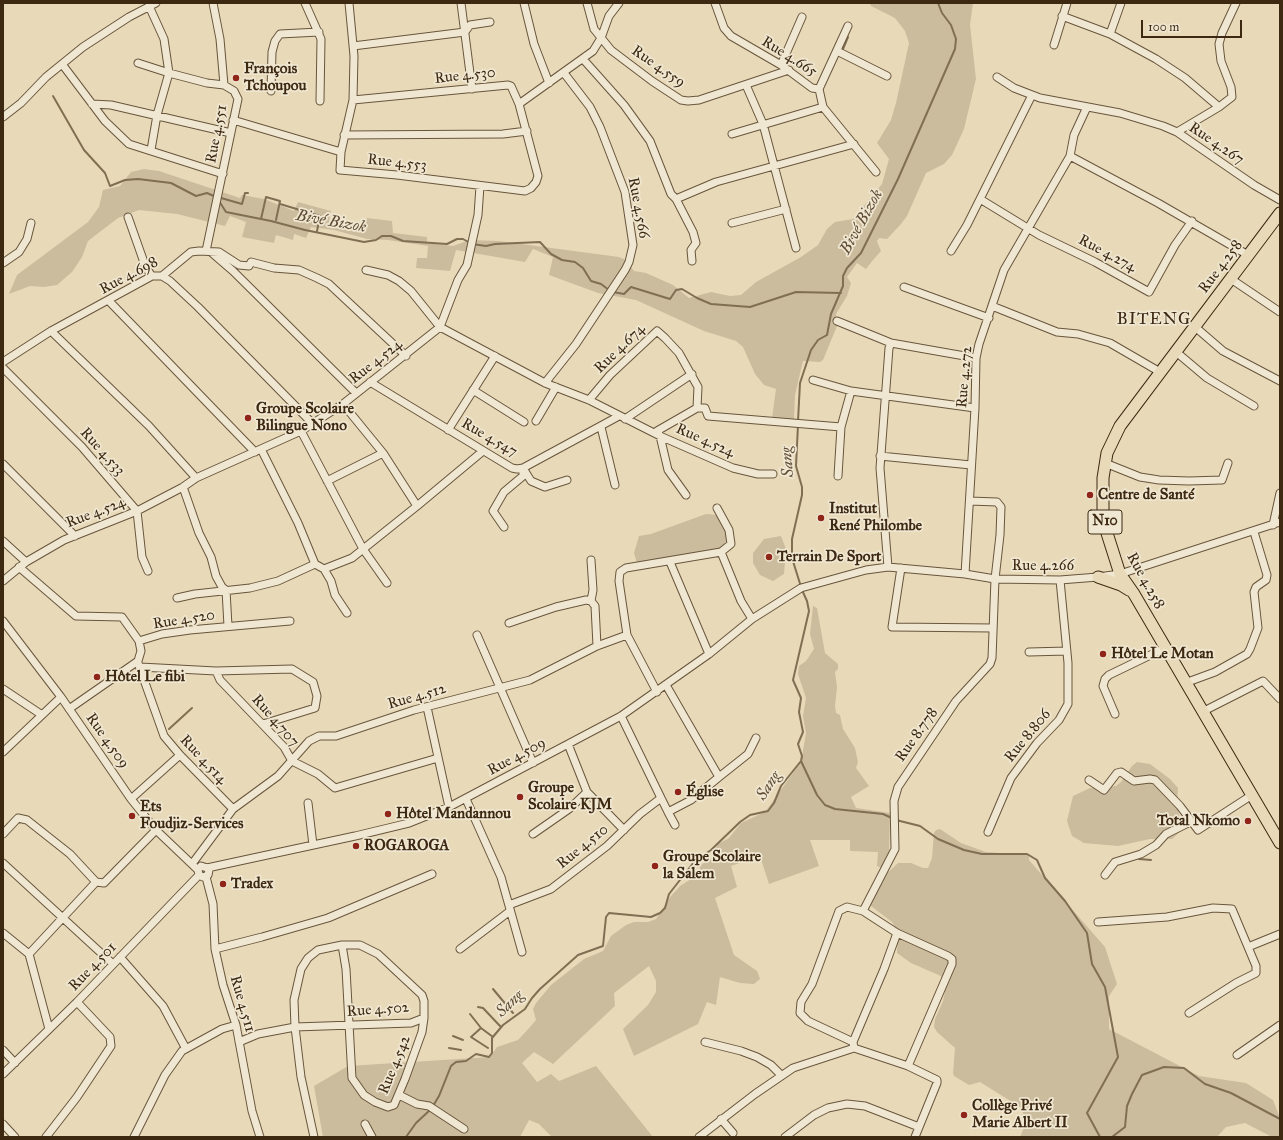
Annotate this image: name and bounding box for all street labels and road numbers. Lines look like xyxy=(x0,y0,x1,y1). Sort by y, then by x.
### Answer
street label: Rue 4.665 xyxy=(758,33,820,81)
street label: Rue 4.559 xyxy=(628,42,688,92)
street label: Rue 4.530 xyxy=(434,64,496,88)
street label: Rue 4.551 xyxy=(203,103,231,165)
street label: Rue 4.267 xyxy=(1185,119,1247,169)
street label: Rue 4.553 xyxy=(367,151,427,175)
street label: Rue 4.566 xyxy=(623,176,653,240)
street label: Rue 4.274 xyxy=(1075,231,1139,277)
street label: Rue 4.258 xyxy=(1195,237,1247,297)
street label: Rue 4.698 xyxy=(97,253,161,299)
street label: Rue 4.674 xyxy=(591,321,649,377)
street label: Rue 4.524 xyxy=(346,336,406,388)
street label: Rue 4.272 xyxy=(953,345,977,409)
street label: Rue 4.547 xyxy=(458,415,520,461)
street label: Rue 4.524 xyxy=(673,420,737,462)
street label: Rue 4.533 xyxy=(76,424,128,480)
street label: Rue 4.524 xyxy=(64,493,128,533)
road number: N10 xyxy=(1088,510,1122,534)
street label: Rue 4.258 xyxy=(1122,550,1168,612)
street label: Rue 4.266 xyxy=(1012,557,1074,575)
street label: Rue 4.520 xyxy=(152,606,216,634)
street label: Rue 4.512 xyxy=(386,680,448,714)
street label: Rue 4.707 xyxy=(247,691,303,751)
street label: Rue 8.778 xyxy=(892,704,942,766)
street label: Rue 8.806 xyxy=(1001,706,1055,766)
street label: Rue 4.509 xyxy=(81,710,133,772)
street label: Rue 4.514 xyxy=(176,732,230,788)
street label: Rue 4.509 xyxy=(485,734,549,780)
street label: Rue 4.510 xyxy=(554,821,612,873)
street label: Rue 4.501 xyxy=(65,939,121,995)
street label: Rue 4.511 xyxy=(225,973,259,1035)
street label: Rue 4.502 xyxy=(346,999,410,1021)
street label: Rue 4.542 xyxy=(375,1033,415,1097)

